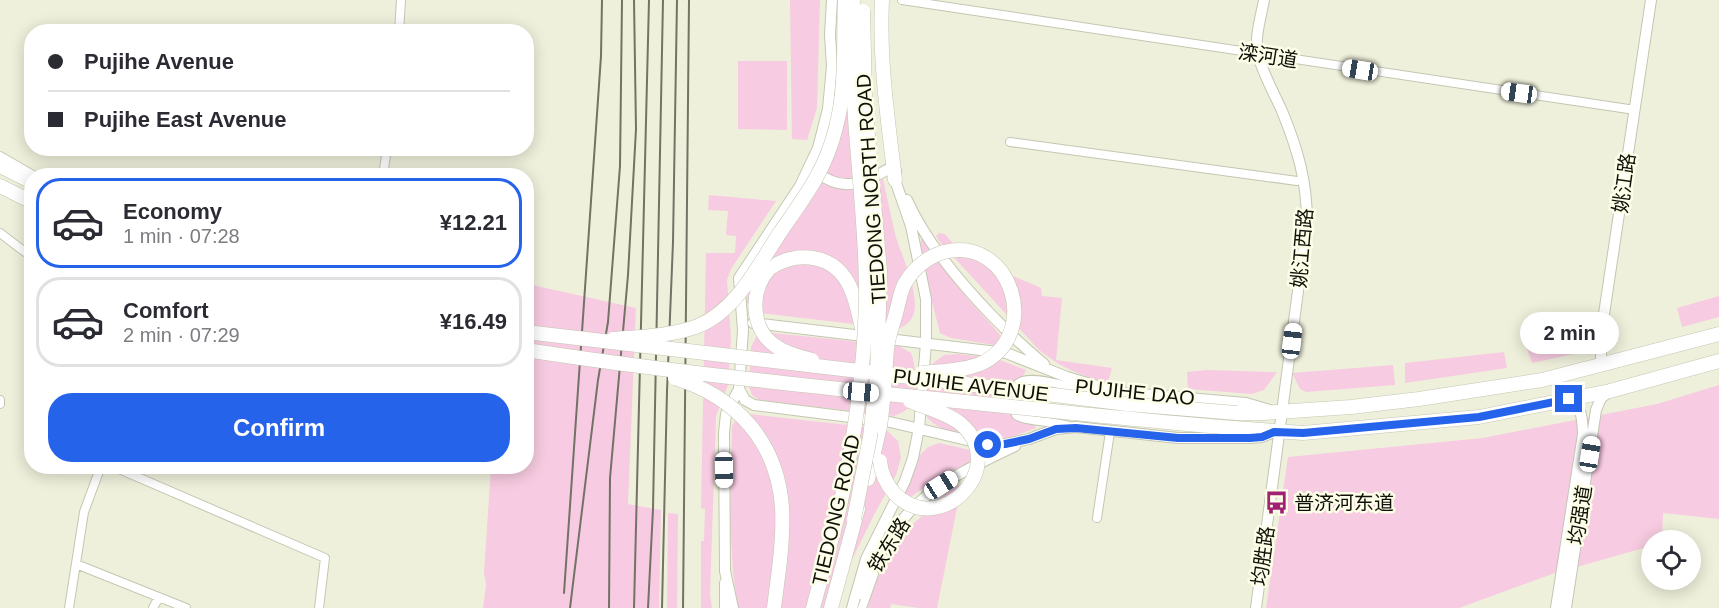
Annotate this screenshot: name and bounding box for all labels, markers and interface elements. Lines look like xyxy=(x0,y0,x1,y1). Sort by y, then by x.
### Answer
street label: 滦河道 xyxy=(1237,40,1299,72)
text: Pujihe Avenue xyxy=(84,49,234,74)
car xyxy=(1341,58,1379,82)
street label: TIEDONG NORTH ROAD xyxy=(852,73,890,305)
car xyxy=(1500,82,1538,104)
text: Pujihe East Avenue xyxy=(84,107,287,132)
street label: 姚江路 xyxy=(1609,152,1639,214)
icon: car xyxy=(51,196,105,250)
text: Economy xyxy=(123,199,222,224)
street label: 姚江西路 xyxy=(1288,207,1316,289)
text: ¥12.21 xyxy=(440,210,507,235)
text: 1 min · 07:28 xyxy=(123,225,240,247)
icon: car xyxy=(51,295,105,349)
text: Comfort xyxy=(123,298,209,323)
text: ¥16.49 xyxy=(440,309,507,334)
callout: 2 min xyxy=(1520,312,1618,354)
car xyxy=(1281,322,1303,360)
text: 2 min xyxy=(1543,322,1596,344)
text: 2 min · 07:29 xyxy=(123,324,240,346)
street label: PUJIHE AVENUE xyxy=(892,365,1050,405)
street label: PUJIHE DAO xyxy=(1074,375,1196,409)
car xyxy=(842,381,880,403)
route end xyxy=(1555,385,1582,412)
button: Confirm xyxy=(48,393,510,462)
route start xyxy=(974,431,1001,458)
street label: TIEDONG ROAD xyxy=(808,432,864,588)
car xyxy=(1578,435,1602,473)
car xyxy=(715,452,733,488)
car xyxy=(921,468,961,502)
street label: 均强道 xyxy=(1564,484,1596,546)
bus stop icon: 普济河东道 xyxy=(1263,490,1289,516)
place label: 普济河东道 xyxy=(1294,492,1394,514)
street label: 铁东路 xyxy=(864,514,914,576)
street label: 均胜路 xyxy=(1248,525,1278,587)
map controls xyxy=(1641,530,1701,590)
button: locate xyxy=(1641,530,1701,590)

